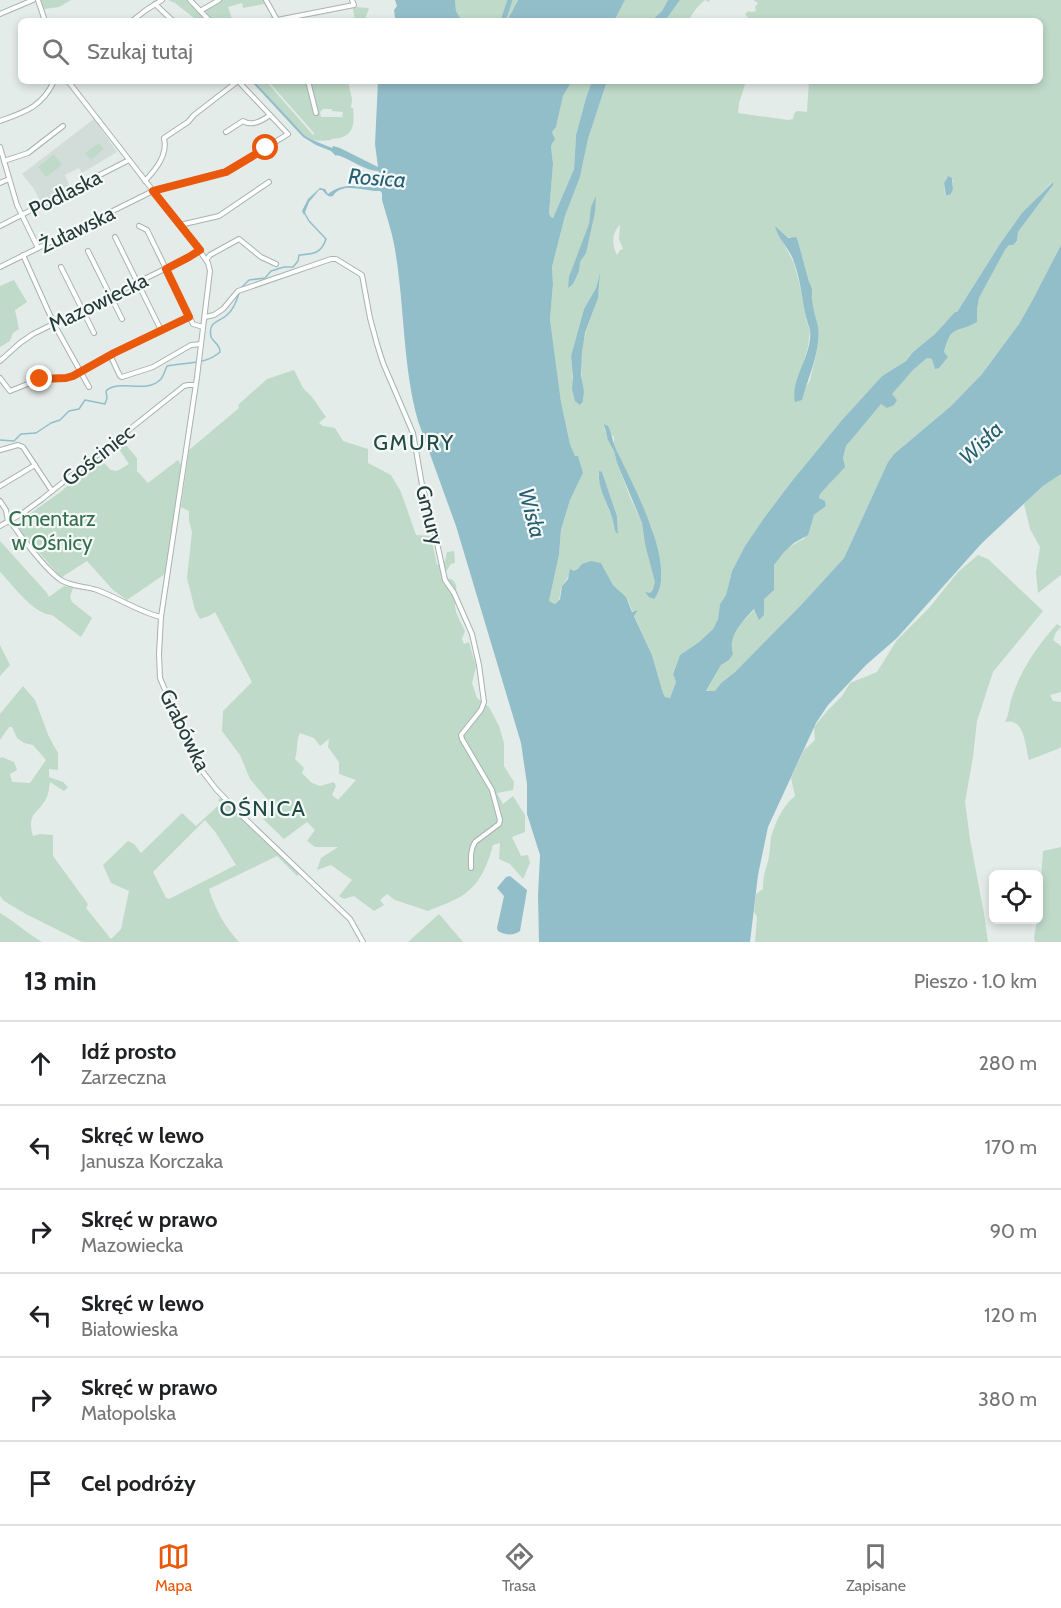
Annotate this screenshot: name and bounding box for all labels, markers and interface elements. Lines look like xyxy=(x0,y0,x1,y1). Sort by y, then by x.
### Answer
search box xyxy=(18,18,1043,84)
icon: search xyxy=(39,35,72,68)
text: Szukaj tutaj xyxy=(87,38,193,65)
route start xyxy=(252,134,278,160)
water label: Rosica xyxy=(347,163,407,193)
street label: Podlaska xyxy=(25,164,105,222)
street label: Żuławska xyxy=(35,200,119,258)
street label: Mazowiecka xyxy=(44,267,152,337)
route end xyxy=(26,365,52,391)
water label: Wisła xyxy=(953,416,1009,470)
street label: Gościniec xyxy=(57,419,139,491)
district label: GMURY xyxy=(373,429,455,456)
street label: Gmury xyxy=(411,483,450,548)
water label: Wisła xyxy=(512,485,552,541)
park label: Cmentarz w Ośnicy xyxy=(8,506,96,555)
street label: Grabówka xyxy=(154,685,216,775)
district label: OŚNICA xyxy=(220,795,307,822)
map controls xyxy=(989,870,1043,924)
button: locate xyxy=(989,870,1043,924)
text: 13 min xyxy=(24,965,97,997)
text: Pieszo · 1.0 km xyxy=(914,969,1037,993)
text: Idź prosto xyxy=(81,1038,176,1065)
icon: ahead xyxy=(24,1047,57,1080)
text: 280 m xyxy=(978,1051,1037,1075)
text: Zarzeczna xyxy=(81,1065,166,1089)
text: Skręć w lewo xyxy=(81,1122,204,1149)
icon: left xyxy=(24,1131,57,1164)
text: 170 m xyxy=(985,1135,1037,1159)
text: Janusza Korczaka xyxy=(81,1149,223,1173)
text: Skręć w prawo xyxy=(81,1206,218,1233)
icon: right xyxy=(24,1215,57,1248)
text: 90 m xyxy=(990,1219,1037,1243)
text: Mazowiecka xyxy=(81,1233,183,1257)
text: Skręć w lewo xyxy=(81,1290,204,1317)
icon: left xyxy=(24,1299,57,1332)
text: 120 m xyxy=(984,1303,1037,1327)
text: Białowieska xyxy=(81,1317,178,1341)
text: Skręć w prawo xyxy=(81,1374,218,1401)
icon: right xyxy=(24,1383,57,1416)
text: 380 m xyxy=(978,1387,1037,1411)
text: Małopolska xyxy=(81,1401,176,1425)
icon: arrive xyxy=(24,1467,57,1500)
text: Cel podróży xyxy=(81,1470,196,1497)
tab: Mapa xyxy=(155,1540,192,1595)
tab: Trasa xyxy=(502,1540,536,1595)
tab: Zapisane xyxy=(846,1540,906,1595)

